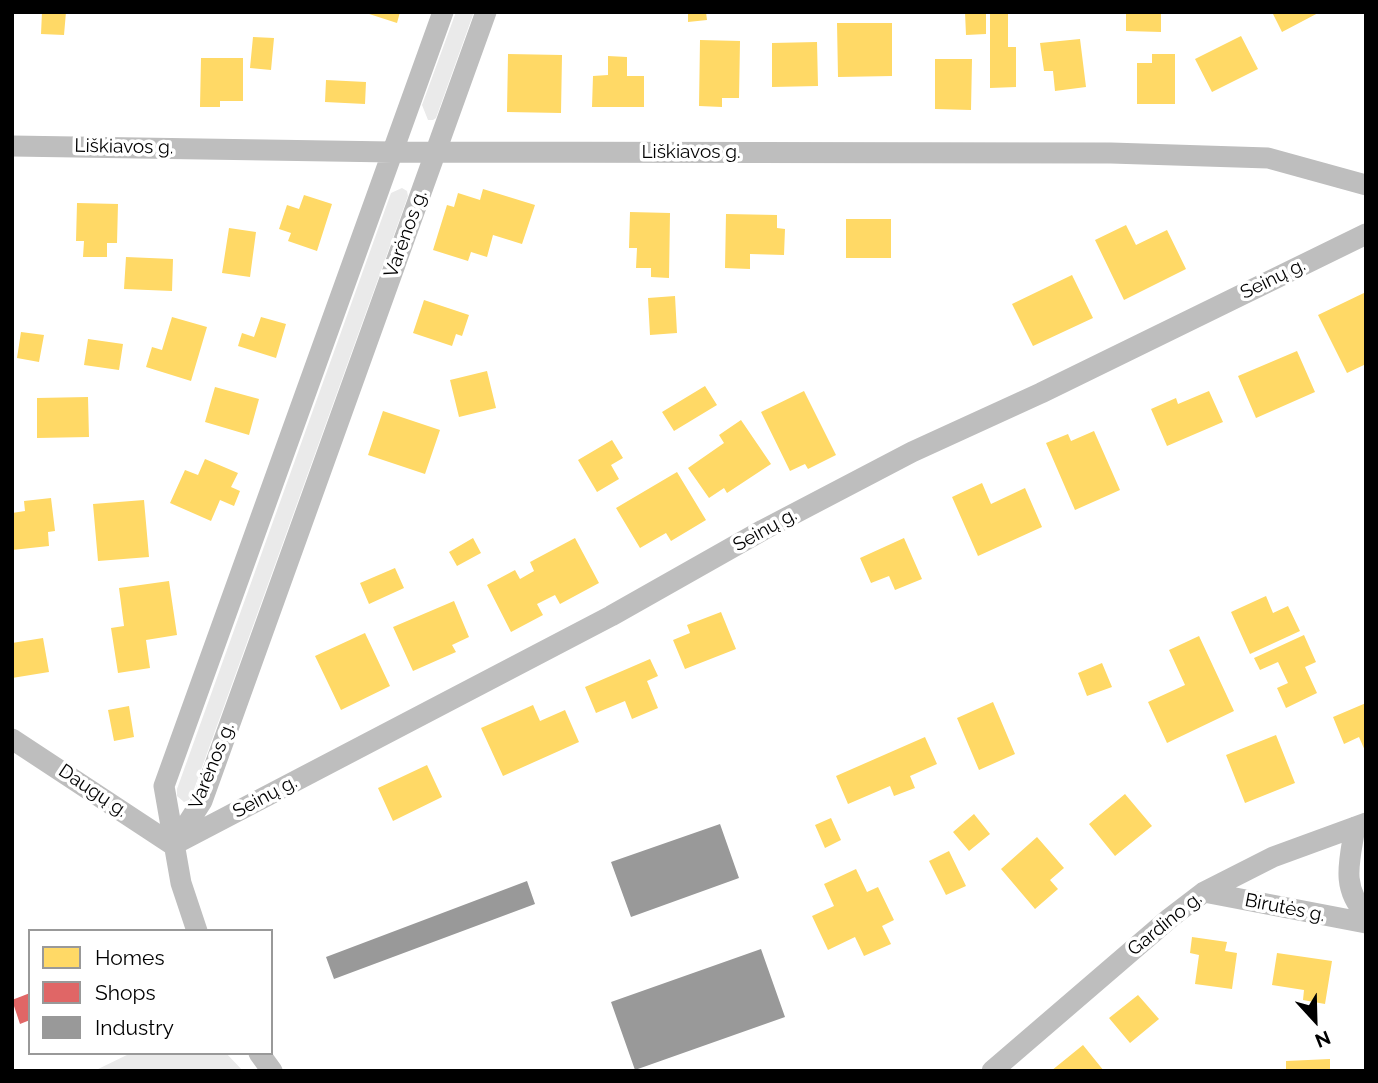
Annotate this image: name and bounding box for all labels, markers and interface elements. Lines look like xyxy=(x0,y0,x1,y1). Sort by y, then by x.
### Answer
street label: Liškiavos g. xyxy=(74,135,174,159)
street label: Liškiavos g. xyxy=(641,141,741,163)
street label: Varėnos g. xyxy=(380,187,432,281)
street label: Seinų g. xyxy=(1237,254,1309,304)
street label: Seinų g. xyxy=(729,503,801,557)
street label: Varėnos g. xyxy=(184,719,240,813)
street label: Daugų g. xyxy=(54,760,132,822)
street label: Seinų g. xyxy=(229,771,301,823)
street label: Gardino g. xyxy=(1123,887,1207,961)
street label: Birutės g. xyxy=(1243,889,1327,927)
legend xyxy=(28,929,273,1055)
text: Homes xyxy=(95,945,165,970)
text: Shops xyxy=(95,980,156,1005)
north arrow xyxy=(1280,985,1350,1055)
text: Industry xyxy=(95,1015,174,1040)
text: N xyxy=(1312,1027,1334,1052)

